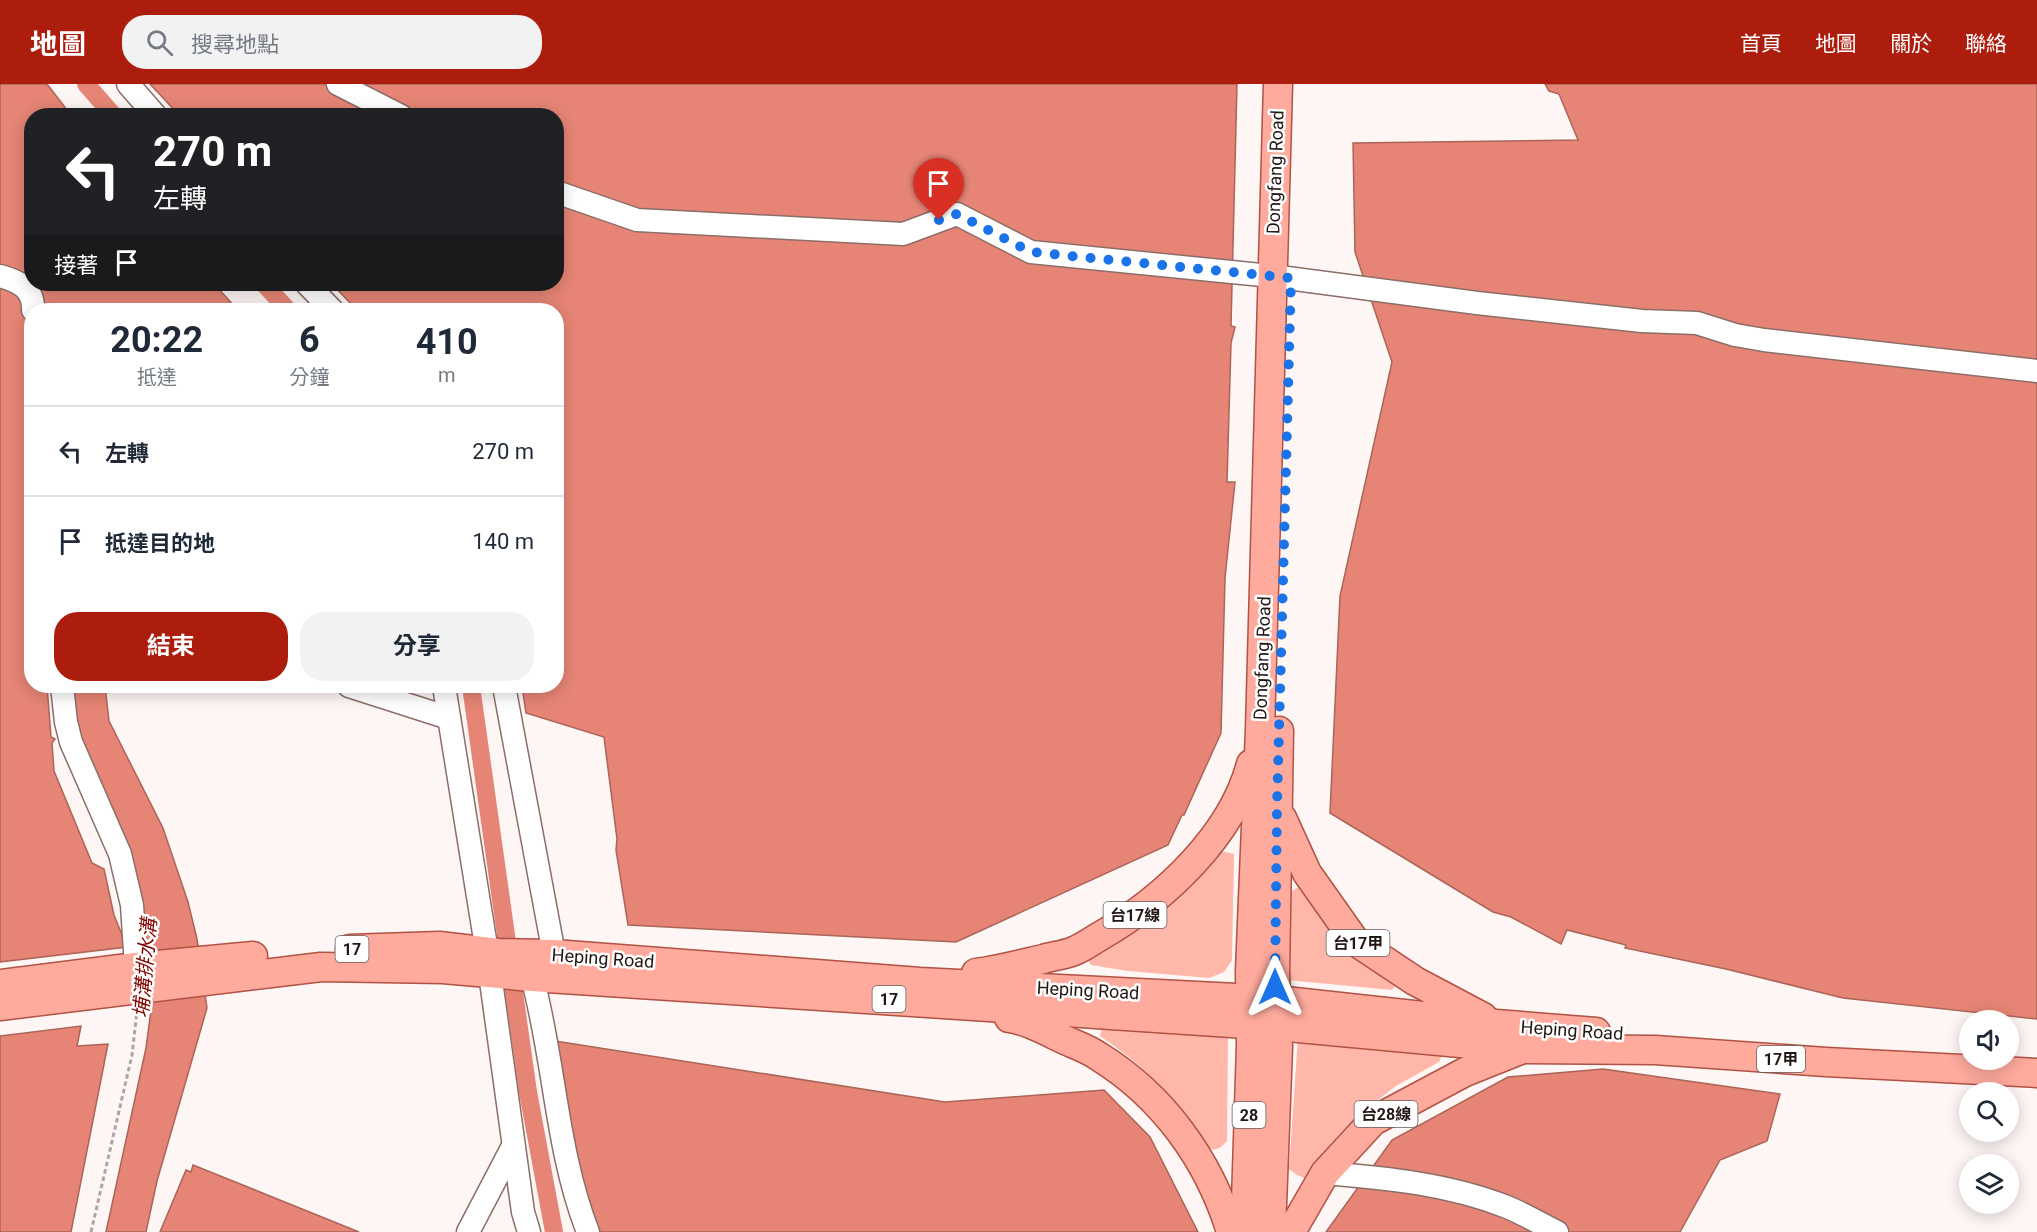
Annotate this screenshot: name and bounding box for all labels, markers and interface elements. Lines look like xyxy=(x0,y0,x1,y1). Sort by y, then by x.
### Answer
search box xyxy=(122,15,542,69)
icon: search xyxy=(143,26,176,59)
text: 地圖 xyxy=(30,28,86,61)
text: 搜尋地點 xyxy=(191,32,279,57)
text: 首頁 xyxy=(1740,32,1782,56)
text: 地圖 xyxy=(1815,32,1857,56)
text: 關於 xyxy=(1890,32,1932,56)
text: 聯絡 xyxy=(1965,32,2007,56)
street label: Dongfang Road xyxy=(1262,110,1288,234)
text: 270 m xyxy=(153,127,272,176)
icon: left xyxy=(54,132,132,210)
pin xyxy=(913,158,964,220)
icon: arrive xyxy=(922,167,955,200)
text: 左轉 xyxy=(153,183,207,215)
icon: arrive xyxy=(110,246,143,279)
text: 接著 xyxy=(54,253,98,278)
text: 20:22 xyxy=(110,319,203,361)
text: 6 xyxy=(299,319,320,361)
text: 410 xyxy=(416,321,478,363)
text: m xyxy=(438,363,455,387)
text: 抵達 xyxy=(137,365,177,389)
text: 分鐘 xyxy=(289,365,329,389)
icon: left xyxy=(54,435,87,468)
text: 270 m xyxy=(472,439,534,464)
text: 左轉 xyxy=(105,441,149,466)
icon: arrive xyxy=(54,525,87,558)
text: 140 m xyxy=(472,529,534,554)
text: 抵達目的地 xyxy=(105,531,215,556)
street label: Dongfang Road xyxy=(1249,596,1275,720)
button: 結束 xyxy=(54,612,288,681)
button: 分享 xyxy=(300,612,534,681)
road number: 台17線 xyxy=(1104,902,1166,928)
water label: 埔溝排水溝 xyxy=(129,914,162,1019)
road number: 台17甲 xyxy=(1326,930,1390,956)
road number: 17 xyxy=(336,936,368,962)
street label: Heping Road xyxy=(551,944,655,972)
position arrow xyxy=(1243,955,1307,1019)
street label: Heping Road xyxy=(1036,977,1140,1003)
road number: 17 xyxy=(872,986,906,1012)
map controls xyxy=(1959,1010,2019,1214)
button: sound xyxy=(1959,1010,2019,1070)
street label: Heping Road xyxy=(1520,1016,1624,1044)
road number: 17甲 xyxy=(1757,1046,1805,1072)
button: search xyxy=(1959,1082,2019,1142)
road number: 台28線 xyxy=(1354,1101,1418,1127)
road number: 28 xyxy=(1232,1102,1266,1128)
button: layers xyxy=(1959,1154,2019,1214)

